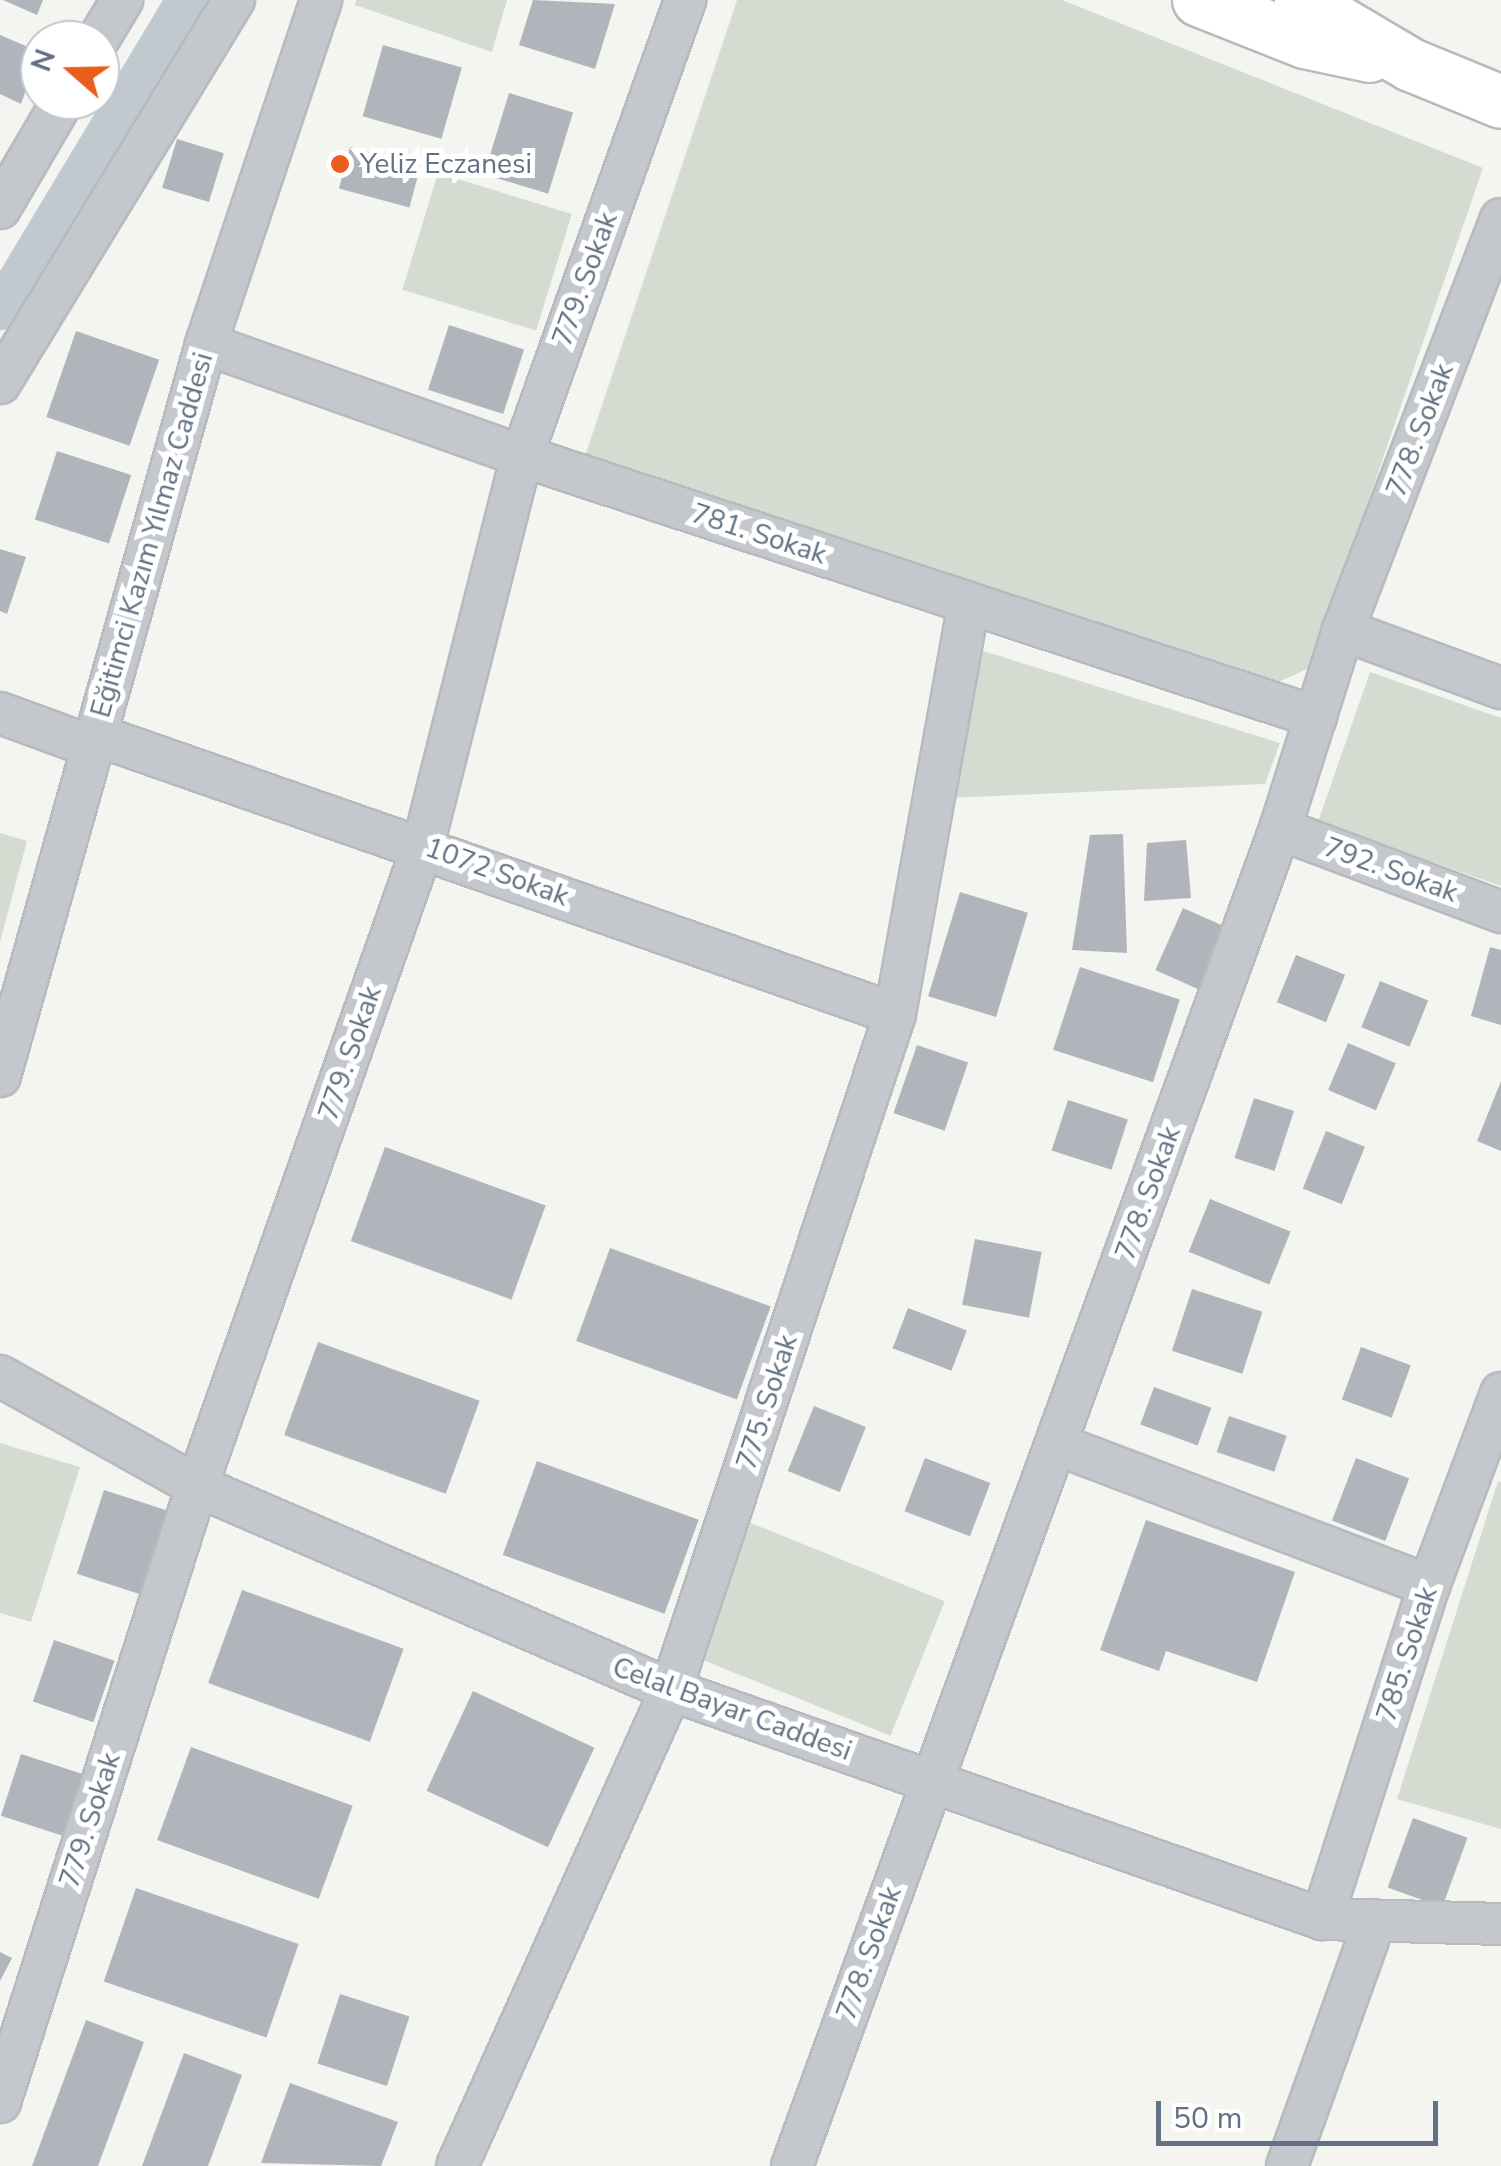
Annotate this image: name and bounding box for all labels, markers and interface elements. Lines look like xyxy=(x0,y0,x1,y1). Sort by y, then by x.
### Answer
north arrow xyxy=(20,20,120,120)
text: N xyxy=(22,44,65,77)
place label: Yeliz Eczanesi xyxy=(360,147,532,181)
marker: Yeliz Eczanesi xyxy=(329,153,351,175)
street label: 779. Sokak xyxy=(545,208,625,350)
street label: Eğitimci Kazım Yılmaz Caddesi xyxy=(84,349,220,721)
street label: 778. Sokak xyxy=(1379,359,1461,501)
street label: 781. Sokak xyxy=(687,496,831,572)
street label: 792. Sokak xyxy=(1320,830,1462,910)
street label: 1072 Sokak xyxy=(421,831,573,913)
street label: 779. Sokak xyxy=(311,982,389,1124)
street label: 778. Sokak xyxy=(1108,1122,1188,1264)
street label: 775. Sokak xyxy=(729,1330,805,1474)
street label: 785. Sokak xyxy=(1369,1582,1445,1726)
street label: Celal Bayar Caddesi xyxy=(608,1650,856,1768)
street label: 779. Sokak xyxy=(52,1748,128,1892)
street label: 778. Sokak xyxy=(829,1882,909,2024)
scale bar xyxy=(1161,2081,1444,2143)
text: 50 m xyxy=(1173,2098,1242,2139)

